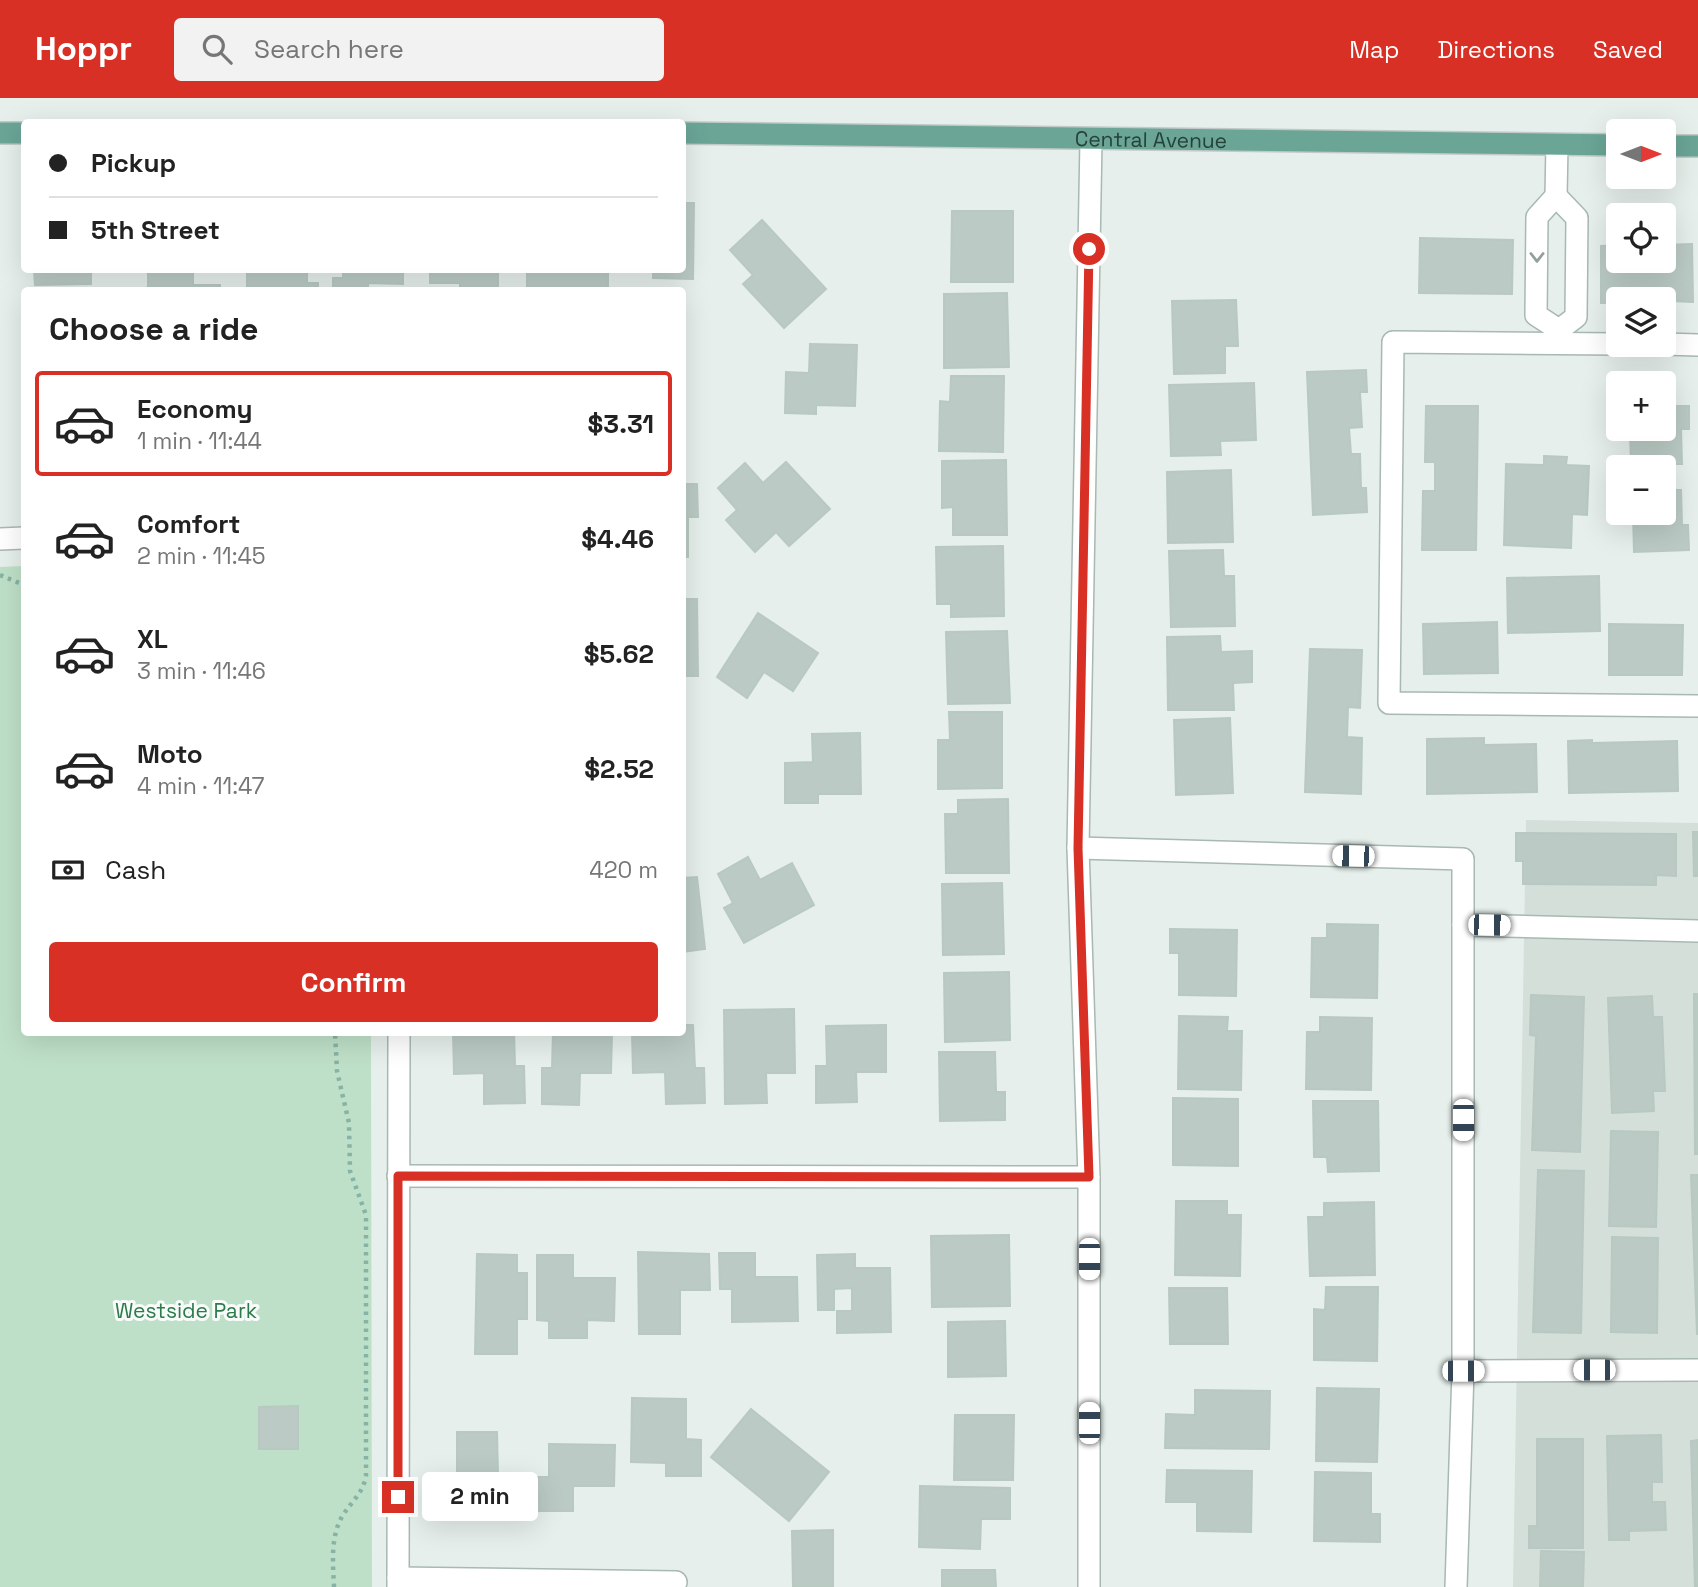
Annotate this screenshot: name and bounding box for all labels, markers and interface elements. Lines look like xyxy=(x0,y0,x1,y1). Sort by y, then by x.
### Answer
search box xyxy=(174,18,664,81)
text: Hoppr xyxy=(35,28,132,70)
icon: search xyxy=(198,30,236,68)
text: Search here xyxy=(254,32,404,66)
text: Map xyxy=(1349,34,1399,65)
text: Directions xyxy=(1437,34,1555,65)
text: Saved xyxy=(1593,34,1663,65)
north arrow xyxy=(1606,119,1676,189)
map controls xyxy=(1606,119,1676,525)
street label: Central Avenue xyxy=(1075,125,1227,153)
text: Pickup xyxy=(91,146,176,180)
button: locate xyxy=(1606,203,1676,273)
text: 5th Street xyxy=(91,213,220,247)
route start xyxy=(1073,233,1105,265)
one-way arrow xyxy=(1529,252,1544,263)
button: layers xyxy=(1606,287,1676,357)
text: Choose a ride xyxy=(49,309,259,349)
button: + xyxy=(1606,371,1676,441)
icon: car xyxy=(53,392,116,455)
text: Economy xyxy=(137,392,253,426)
text: $3.31 xyxy=(588,407,654,441)
text: 1 min · 11:44 xyxy=(137,426,262,456)
button: − xyxy=(1606,455,1676,525)
icon: car xyxy=(53,507,116,570)
text: Comfort xyxy=(137,507,240,541)
text: $4.46 xyxy=(581,522,654,556)
text: 2 min · 11:45 xyxy=(137,541,266,571)
icon: car xyxy=(53,622,116,685)
text: XL xyxy=(137,622,168,656)
text: $5.62 xyxy=(584,637,654,671)
text: 3 min · 11:46 xyxy=(137,656,266,686)
icon: car xyxy=(53,737,116,800)
text: Moto xyxy=(137,737,203,771)
text: $2.52 xyxy=(584,752,654,786)
text: 4 min · 11:47 xyxy=(137,771,265,801)
car xyxy=(1332,845,1375,867)
icon: cash xyxy=(49,851,87,889)
text: Cash xyxy=(105,853,166,887)
text: 420 m xyxy=(589,855,658,885)
car xyxy=(1468,914,1511,936)
button: Confirm xyxy=(49,942,658,1022)
car xyxy=(1453,1099,1474,1141)
car xyxy=(1079,1238,1100,1280)
park label: Westside Park xyxy=(115,1297,257,1324)
car xyxy=(1574,1360,1616,1381)
car xyxy=(1443,1361,1485,1382)
car xyxy=(1079,1402,1100,1444)
callout: 2 min xyxy=(422,1472,538,1522)
route end xyxy=(382,1481,414,1513)
text: 2 min xyxy=(450,1481,510,1511)

